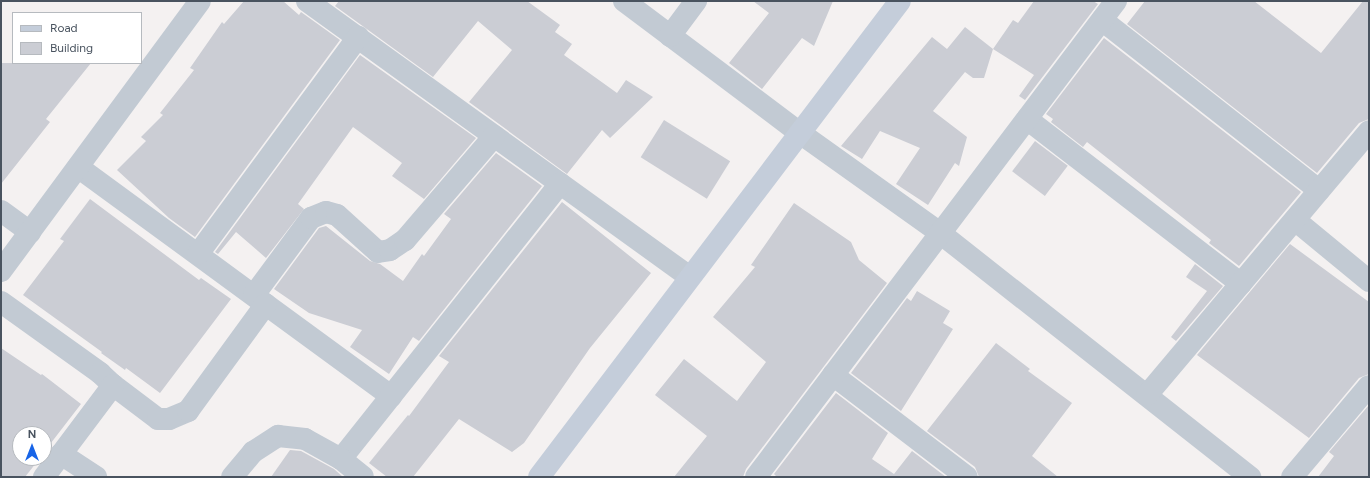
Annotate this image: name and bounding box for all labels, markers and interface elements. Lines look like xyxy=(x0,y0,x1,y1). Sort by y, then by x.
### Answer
legend xyxy=(12,12,142,64)
text: Road xyxy=(50,21,78,35)
text: Building xyxy=(50,41,93,55)
north arrow xyxy=(12,426,52,466)
text: N xyxy=(28,428,36,441)

